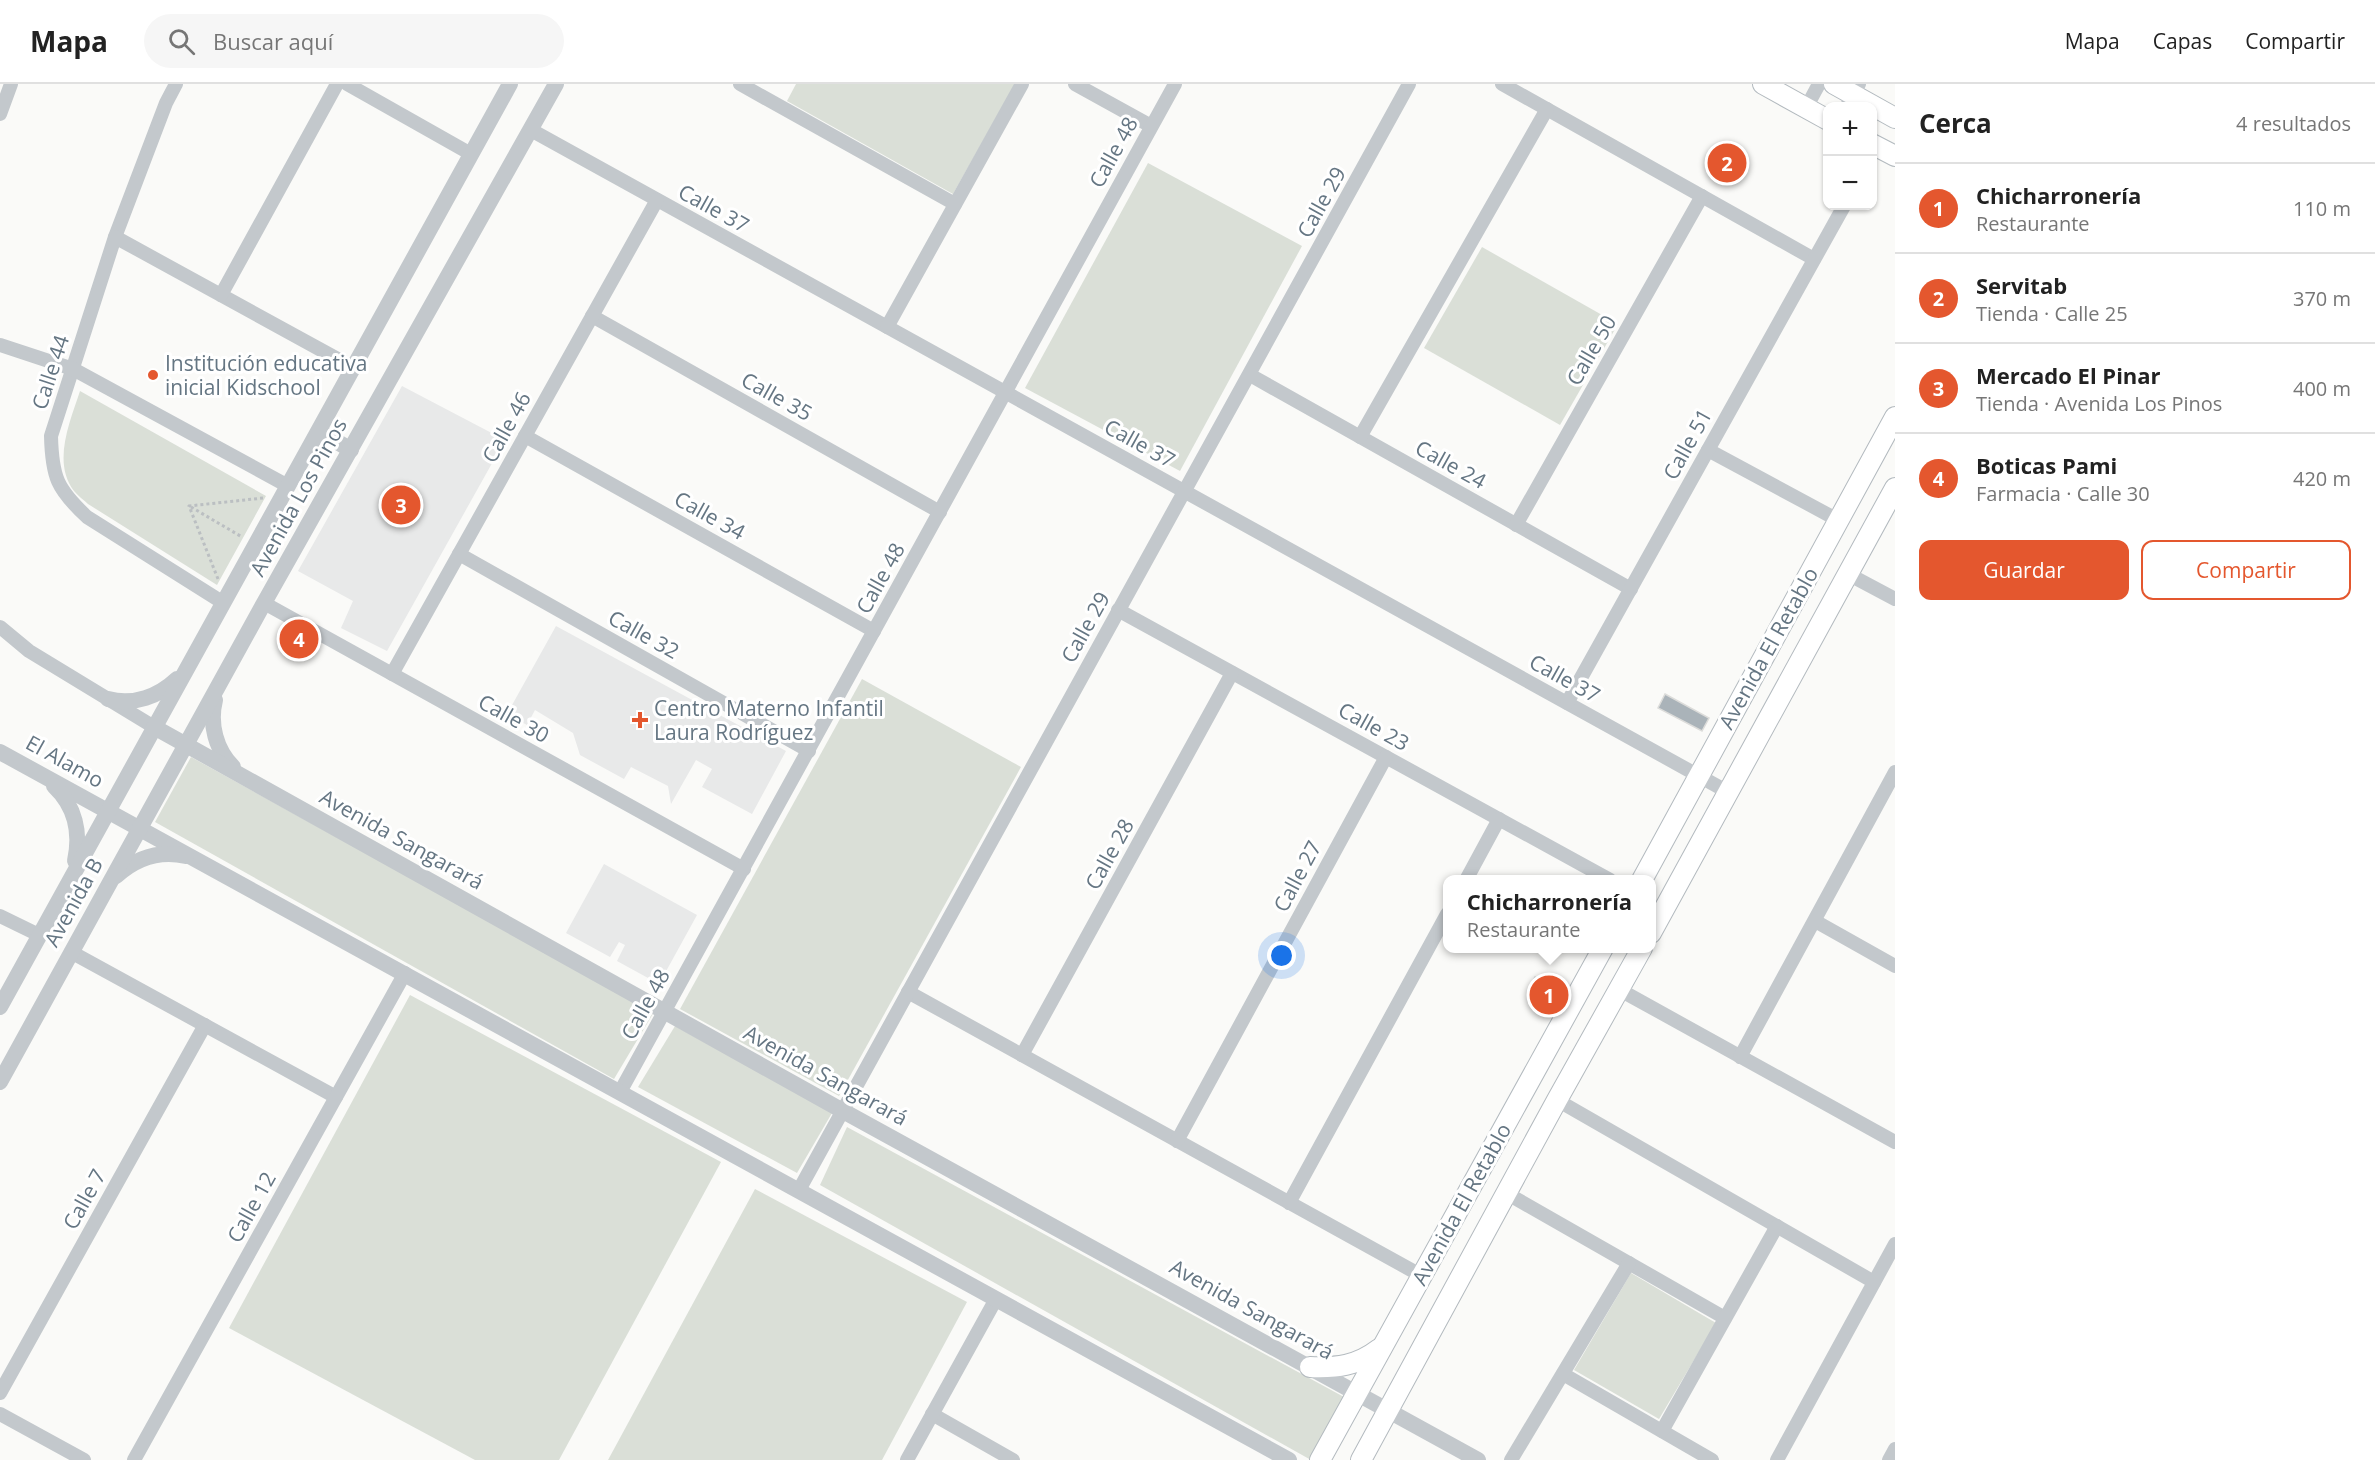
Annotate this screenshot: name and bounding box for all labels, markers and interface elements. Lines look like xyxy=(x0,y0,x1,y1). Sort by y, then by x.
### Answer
search box xyxy=(144,14,564,68)
text: Mapa xyxy=(30,22,108,60)
icon: search xyxy=(165,25,198,58)
text: Buscar aquí xyxy=(213,26,333,56)
text: Mapa xyxy=(2065,27,2120,55)
text: Capas xyxy=(2153,27,2212,55)
text: Compartir xyxy=(2245,27,2345,55)
map controls xyxy=(1823,102,1877,210)
button: + xyxy=(1823,102,1877,156)
text: Cerca xyxy=(1919,105,1992,141)
text: 4 resultados xyxy=(2236,110,2351,137)
street label: Calle 48 xyxy=(1082,112,1144,192)
pin: 2 xyxy=(1708,140,1746,185)
button: − xyxy=(1823,156,1877,210)
street label: Calle 29 xyxy=(1290,162,1352,242)
street label: Calle 37 xyxy=(674,177,754,239)
text: Chicharronería xyxy=(1976,180,2141,210)
text: 1 xyxy=(1933,195,1944,222)
text: 110 m xyxy=(2293,195,2351,222)
text: Restaurante xyxy=(1976,210,2090,237)
text: Servitab xyxy=(1976,270,2067,300)
text: 2 xyxy=(1933,285,1944,312)
text: 370 m xyxy=(2293,285,2351,312)
text: Tienda · Calle 25 xyxy=(1976,300,2128,327)
street label: Calle 50 xyxy=(1560,310,1622,390)
street label: Calle 44 xyxy=(25,331,75,413)
place label: Institución educativa inicial Kidschool xyxy=(165,349,367,401)
text: Mercado El Pinar xyxy=(1976,360,2161,390)
street label: Calle 35 xyxy=(737,365,817,427)
marker: Institución educativa inicial Kidschool xyxy=(146,368,160,382)
text: 3 xyxy=(1933,375,1944,402)
text: 400 m xyxy=(2293,375,2351,402)
street label: Calle 46 xyxy=(475,387,537,467)
text: Tienda · Avenida Los Pinos xyxy=(1976,390,2222,417)
street label: Calle 51 xyxy=(1656,404,1718,484)
street label: Calle 37 xyxy=(1100,412,1180,474)
street label: Avenida Los Pinos xyxy=(243,413,353,581)
street label: Calle 24 xyxy=(1411,433,1491,495)
text: Boticas Pami xyxy=(1976,450,2117,480)
text: 4 xyxy=(1933,465,1944,492)
text: 420 m xyxy=(2293,465,2351,492)
text: Farmacia · Calle 30 xyxy=(1976,480,2150,507)
pin: 3 xyxy=(382,482,420,528)
street label: Calle 34 xyxy=(670,484,750,546)
street label: Calle 48 xyxy=(849,538,911,618)
button: Guardar xyxy=(1919,540,2129,600)
button: Compartir xyxy=(2141,540,2351,600)
street label: Avenida El Retablo xyxy=(1712,562,1824,734)
street label: Calle 29 xyxy=(1054,587,1116,667)
street label: Calle 32 xyxy=(604,603,684,665)
pin: 4 xyxy=(280,616,318,662)
street label: Calle 37 xyxy=(1525,647,1605,709)
street label: Calle 30 xyxy=(474,687,554,749)
place label: Centro Materno Infantil Laura Rodríguez xyxy=(654,694,884,746)
street label: Calle 23 xyxy=(1334,695,1414,757)
marker: Centro Materno Infantil Laura Rodríguez xyxy=(631,711,649,729)
street label: El Alamo xyxy=(21,728,109,794)
street label: Avenida Sangarará xyxy=(315,782,489,896)
street label: Calle 28 xyxy=(1078,814,1140,894)
street label: Calle 27 xyxy=(1267,836,1327,916)
street label: Avenida B xyxy=(37,853,109,951)
popup xyxy=(1443,875,1656,953)
text: Chicharronería xyxy=(1467,886,1632,916)
text: Restaurante xyxy=(1467,916,1580,943)
your location xyxy=(1267,941,1296,970)
street label: Calle 48 xyxy=(614,964,676,1044)
pin: 1 xyxy=(1530,972,1568,1018)
street label: Avenida Sangarará xyxy=(739,1018,913,1132)
street label: Avenida El Retablo xyxy=(1405,1118,1517,1290)
street label: Calle 7 xyxy=(56,1164,112,1234)
street label: Calle 12 xyxy=(220,1167,282,1247)
street label: Avenida Sangarará xyxy=(1165,1252,1339,1366)

